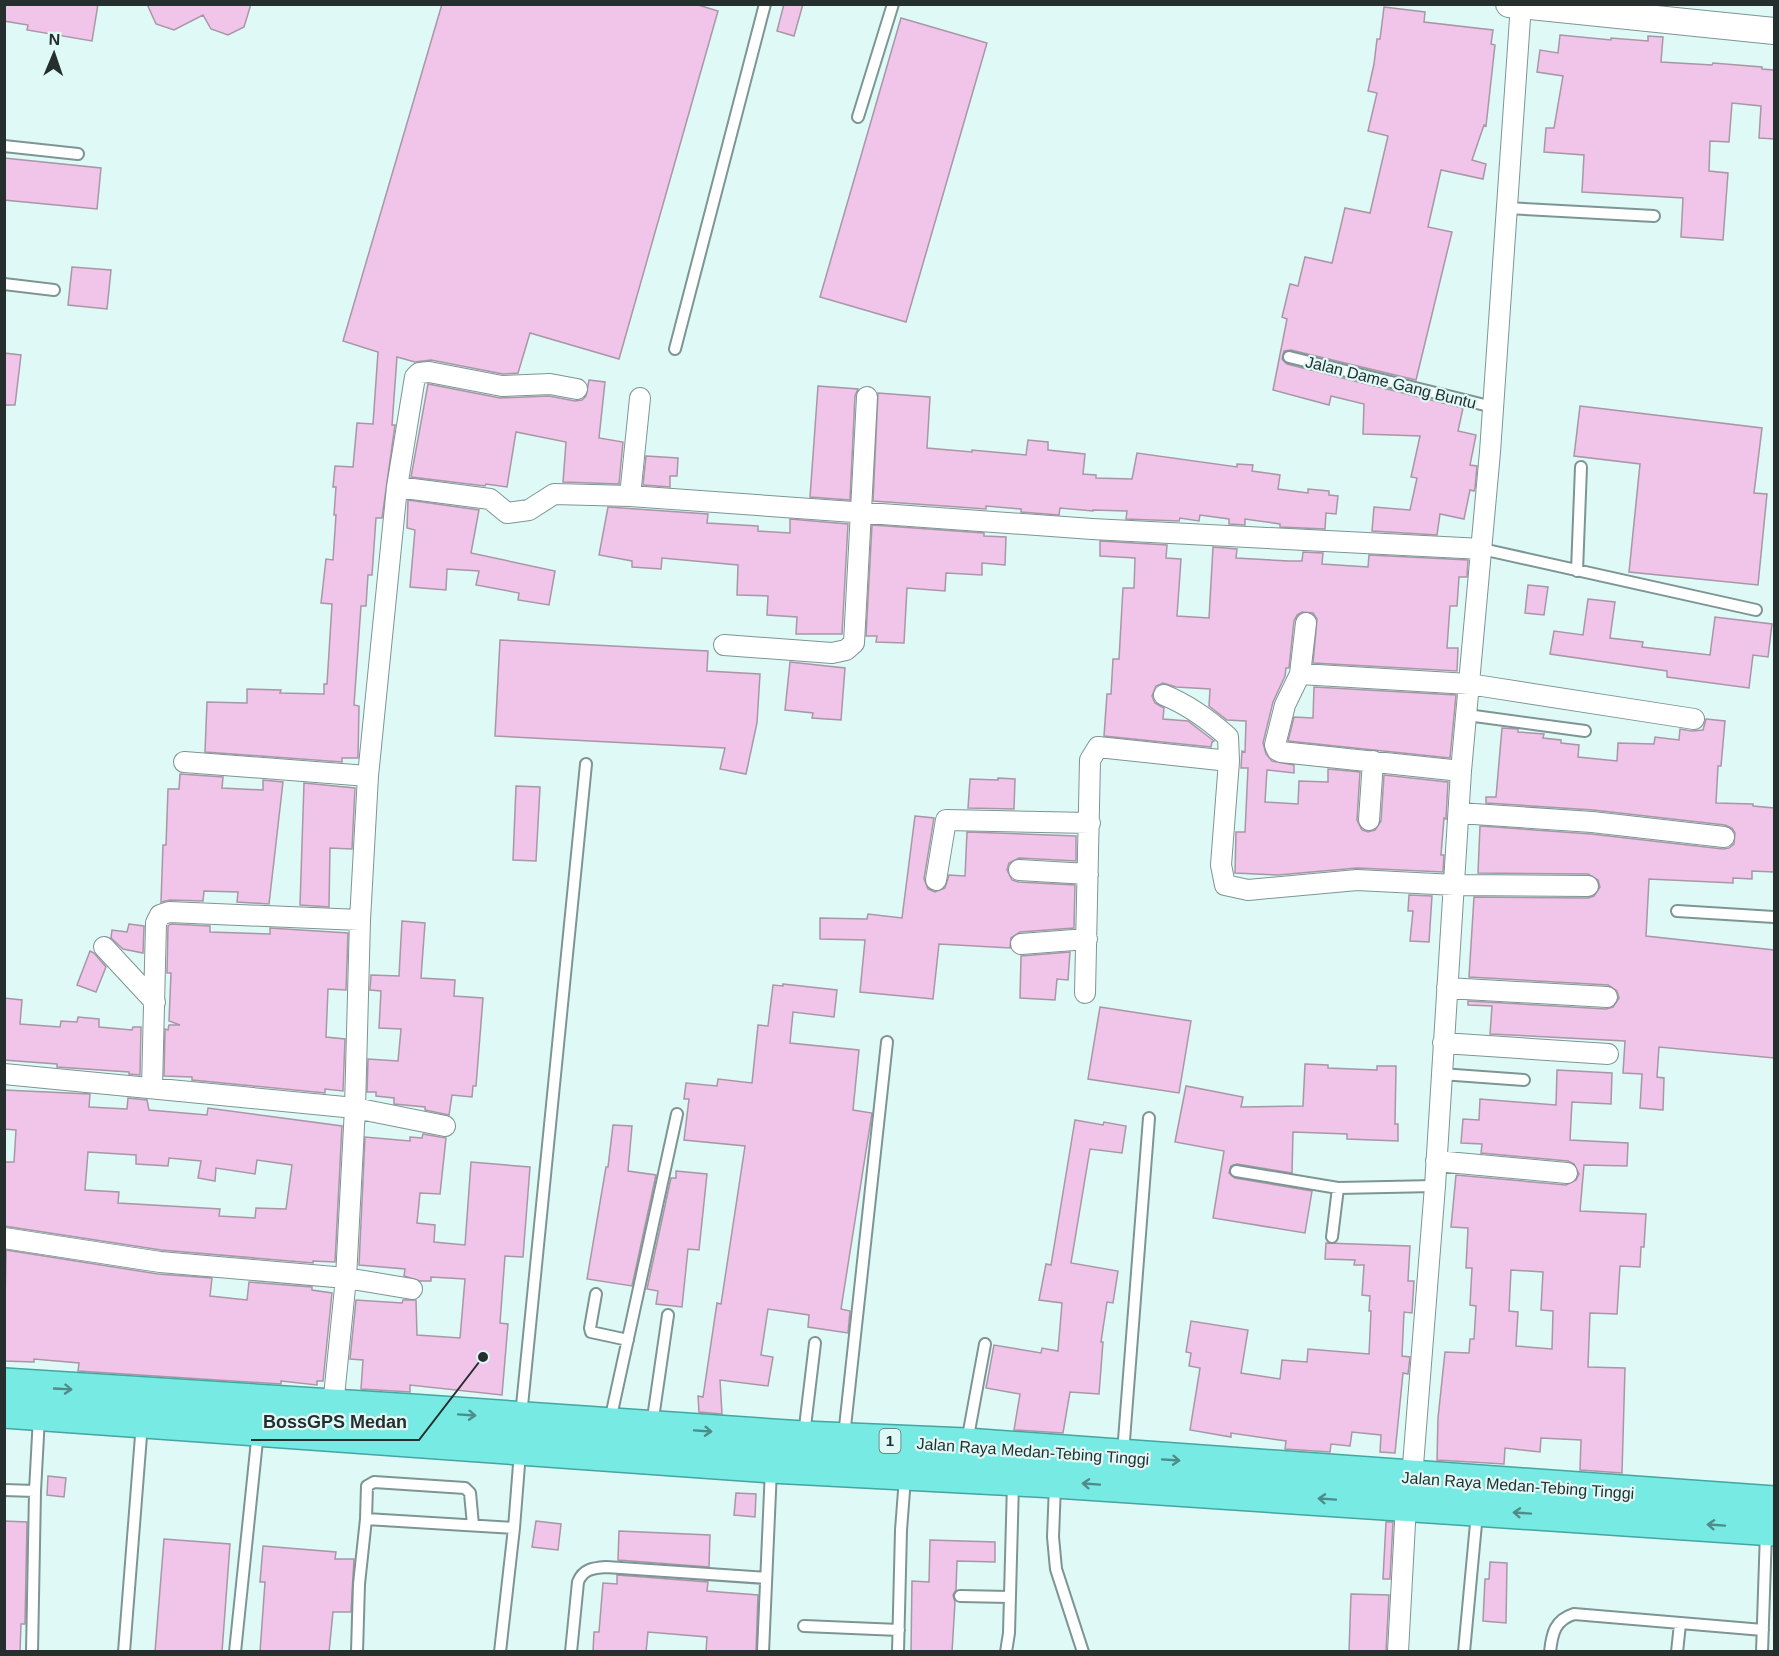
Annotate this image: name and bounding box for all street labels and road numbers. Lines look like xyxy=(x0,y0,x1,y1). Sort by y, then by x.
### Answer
street label: Jalan Dame Gang Buntu xyxy=(1304,353,1478,412)
road number: 1 xyxy=(880,1429,900,1453)
street label: Jalan Raya Medan-Tebing Tinggi xyxy=(916,1435,1150,1468)
street label: Jalan Raya Medan-Tebing Tinggi xyxy=(1401,1469,1635,1502)

